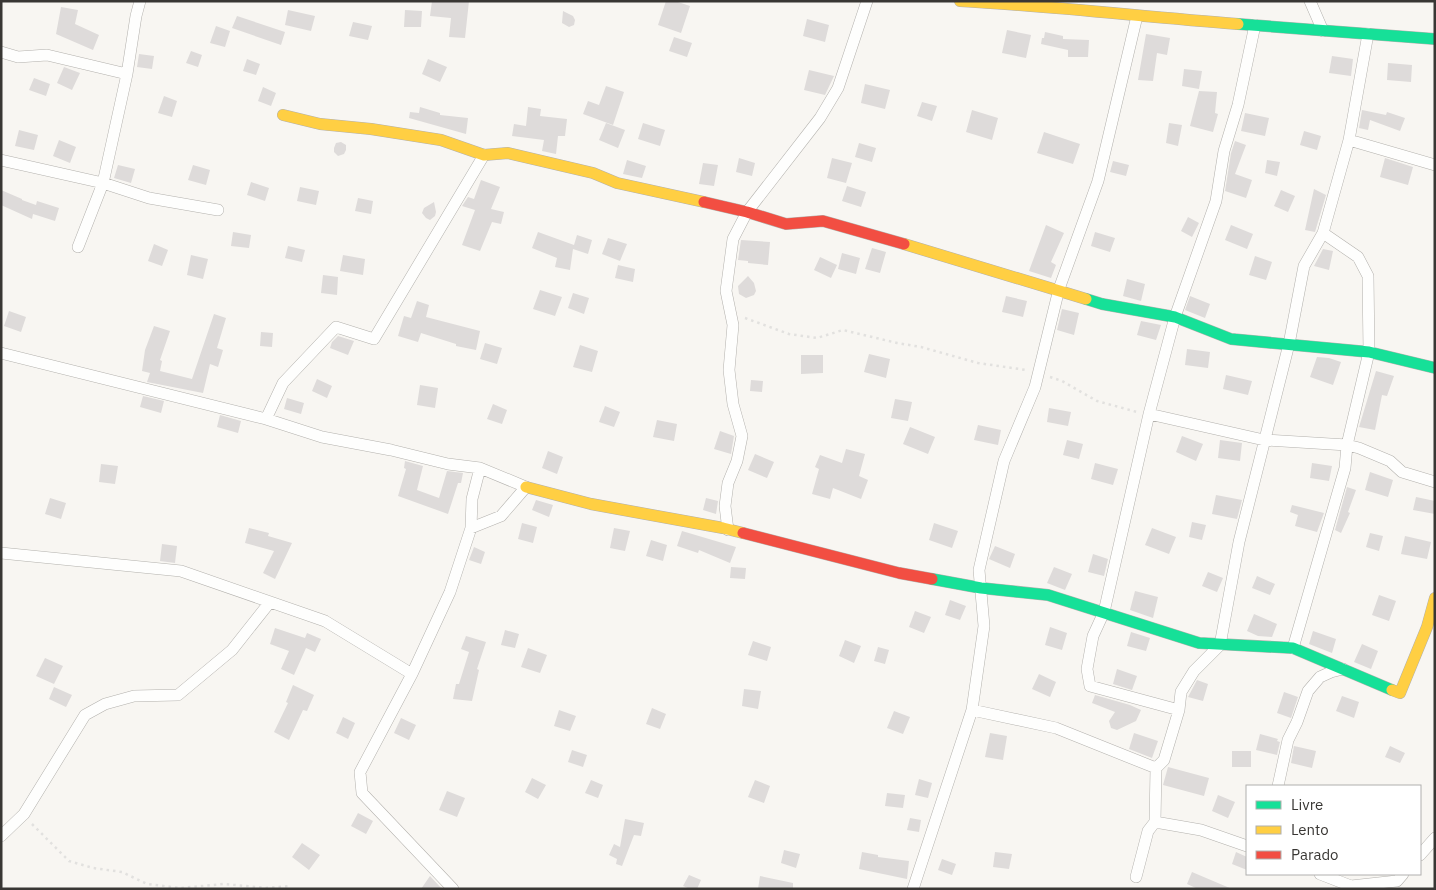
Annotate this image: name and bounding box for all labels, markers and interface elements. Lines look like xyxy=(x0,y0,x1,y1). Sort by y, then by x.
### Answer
legend xyxy=(1246,785,1421,875)
text: Livre xyxy=(1291,795,1323,814)
text: Lento xyxy=(1291,820,1329,839)
text: Parado xyxy=(1291,845,1339,864)

